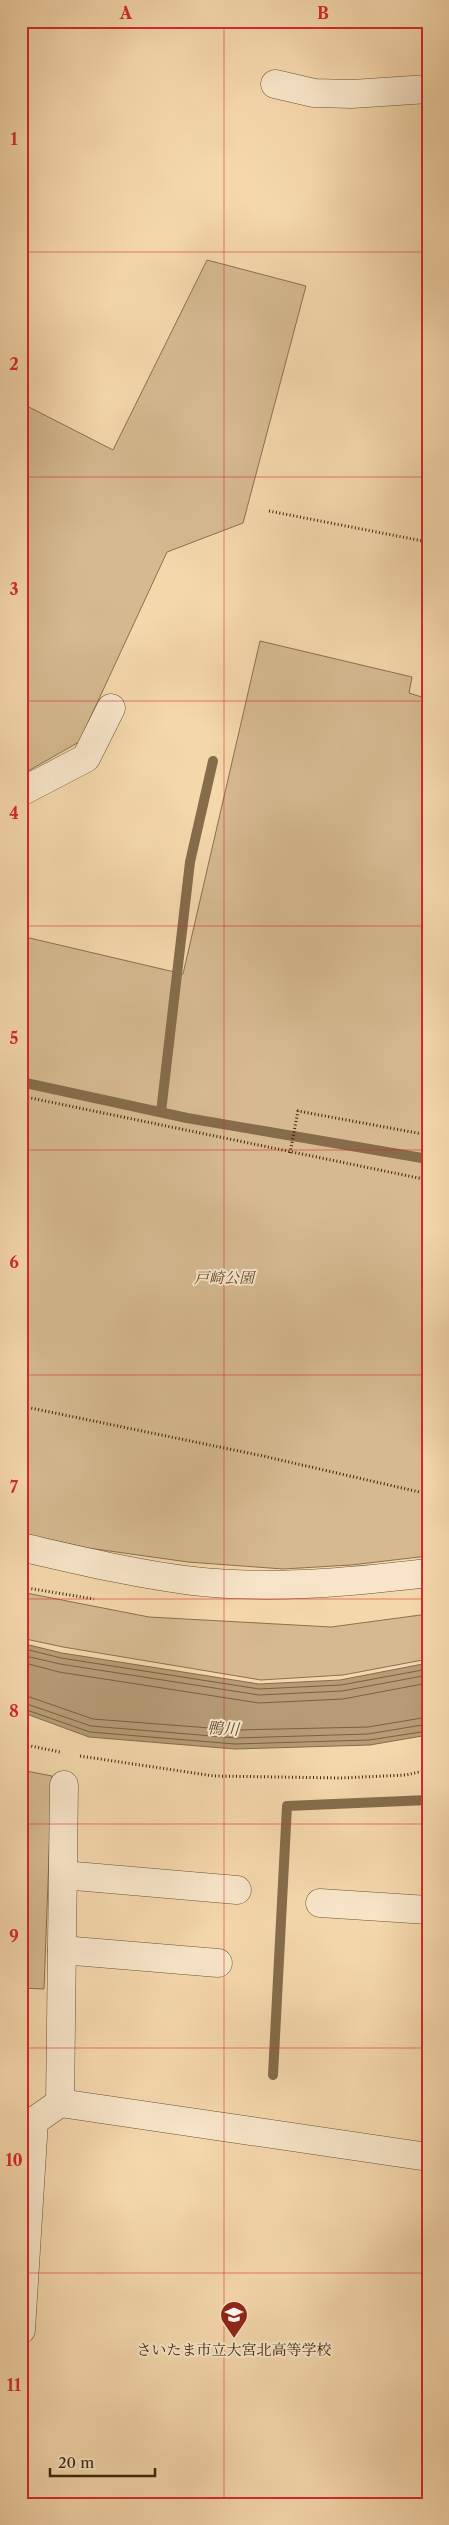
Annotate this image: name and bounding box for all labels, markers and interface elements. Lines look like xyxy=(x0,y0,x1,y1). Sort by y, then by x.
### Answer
text: A xyxy=(119,3,133,23)
text: B xyxy=(317,3,329,23)
text: 1 xyxy=(10,129,18,149)
text: 2 xyxy=(9,354,19,374)
text: 3 xyxy=(9,579,19,599)
text: 4 xyxy=(9,803,19,823)
text: 5 xyxy=(10,1028,19,1048)
text: 6 xyxy=(9,1252,19,1272)
park label: 戸崎公園 xyxy=(194,1268,257,1287)
text: 7 xyxy=(10,1477,19,1497)
text: 8 xyxy=(9,1701,19,1721)
water label: 鴨川 xyxy=(206,1717,241,1739)
text: 9 xyxy=(9,1926,19,1946)
text: 10 xyxy=(5,2150,23,2170)
school or university icon: さいたま市立大宮北高等学校 xyxy=(219,2300,249,2339)
place label: さいたま市立大宮北高等学校 xyxy=(136,2340,332,2359)
text: 11 xyxy=(7,2375,22,2395)
scale bar xyxy=(50,2445,155,2477)
text: 20 m xyxy=(58,2453,94,2472)

